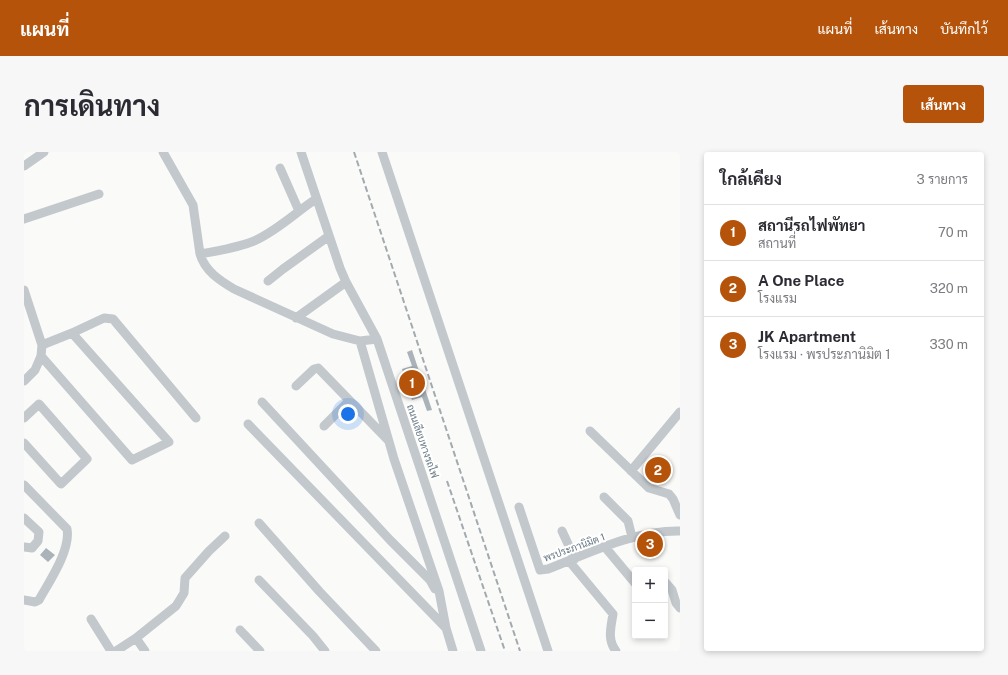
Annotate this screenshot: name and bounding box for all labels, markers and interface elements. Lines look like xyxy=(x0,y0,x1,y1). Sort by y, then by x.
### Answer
text: แผนที่ xyxy=(20,18,69,40)
text: แผนที่ xyxy=(817,21,852,37)
text: เส้นทาง xyxy=(874,21,918,37)
text: บันทึกไว้ xyxy=(940,21,988,37)
button: เส้นทาง xyxy=(903,85,984,123)
text: การเดินทาง xyxy=(24,89,160,122)
text: ใกล้เคียง xyxy=(720,169,782,189)
text: 3 รายการ xyxy=(917,172,968,187)
text: สถานีรถไฟพัทยา xyxy=(758,217,865,234)
text: 1 xyxy=(730,225,736,240)
text: 70 m xyxy=(938,225,968,240)
text: สถานที่ xyxy=(758,236,796,251)
text: A One Place xyxy=(758,272,844,289)
text: 2 xyxy=(729,281,737,296)
text: 320 m xyxy=(930,281,968,296)
text: โรงแรม xyxy=(758,291,797,306)
text: JK Apartment xyxy=(758,328,856,345)
text: 3 xyxy=(729,337,737,352)
text: 330 m xyxy=(929,337,968,352)
text: โรงแรม · พรประภานิมิต 1 xyxy=(758,347,890,362)
pin: 1 xyxy=(399,368,425,398)
street label: ถนนเลียบทางรถไฟ xyxy=(405,402,441,480)
your location xyxy=(338,404,358,424)
pin: 2 xyxy=(645,455,671,485)
pin: 3 xyxy=(637,529,663,559)
street label: พรประภานิมิต 1 xyxy=(541,530,607,564)
map controls xyxy=(632,567,668,639)
button: + xyxy=(632,567,668,603)
button: − xyxy=(632,603,668,639)

